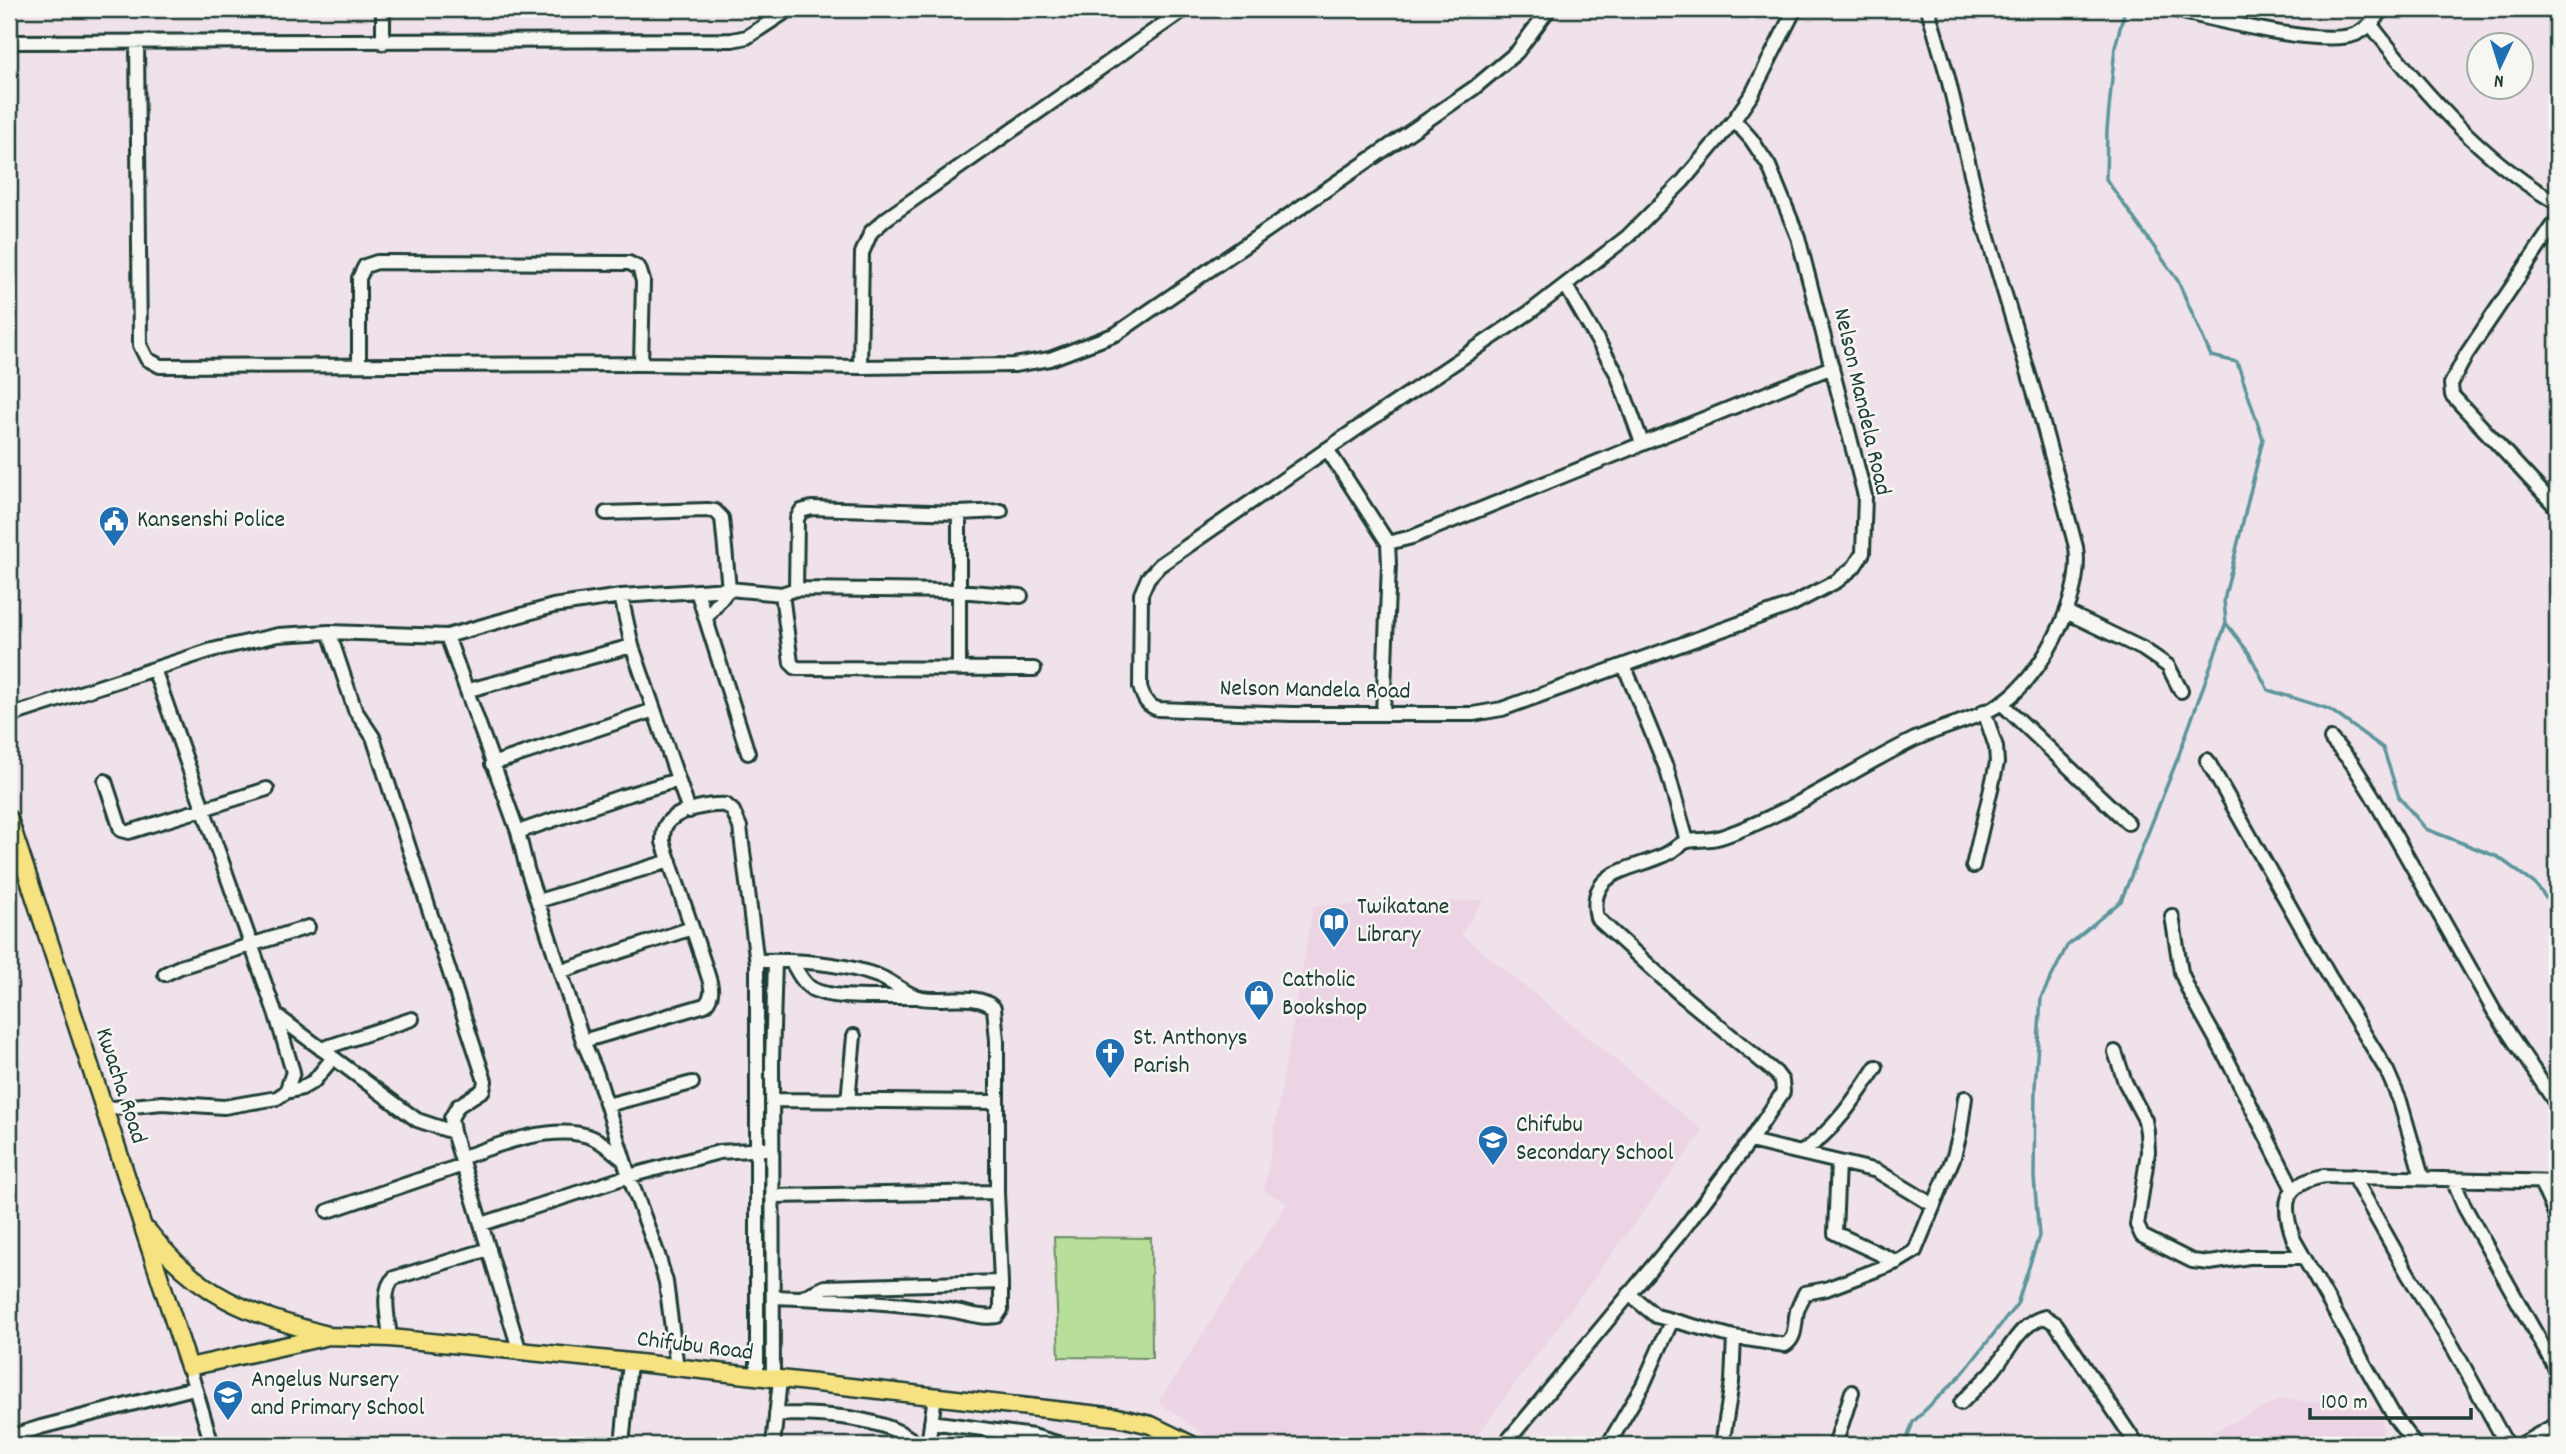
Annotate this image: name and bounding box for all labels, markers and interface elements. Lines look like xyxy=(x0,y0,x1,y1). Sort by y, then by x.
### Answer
north arrow xyxy=(2464,32,2534,102)
text: N xyxy=(2493,66,2505,93)
street label: Nelson Mandela Road xyxy=(1823,305,1899,499)
public building icon: Kansenshi Police xyxy=(97,504,131,548)
place label: Kansenshi Police xyxy=(137,504,285,538)
street label: Nelson Mandela Road xyxy=(1219,672,1411,710)
place label: Twikatane Library xyxy=(1357,891,1449,953)
library icon: Twikatane Library xyxy=(1317,905,1351,949)
place label: Catholic Bookshop xyxy=(1282,964,1367,1026)
shop icon: Catholic Bookshop xyxy=(1242,978,1276,1022)
place label: St. Anthonys Parish xyxy=(1133,1022,1248,1084)
street label: Kwacha Road xyxy=(85,1024,155,1148)
church icon: St. Anthonys Parish xyxy=(1093,1036,1127,1080)
place label: Chifubu Secondary School xyxy=(1516,1109,1674,1171)
school or university icon: Chifubu Secondary School xyxy=(1476,1123,1510,1167)
street label: Chifubu Road xyxy=(635,1323,755,1371)
place label: Angelus Nursery and Primary School xyxy=(251,1364,425,1426)
scale bar xyxy=(2310,1377,2472,1421)
school or university icon: Angelus Nursery and Primary School xyxy=(211,1378,245,1422)
text: 100 m xyxy=(2321,1389,2368,1419)

